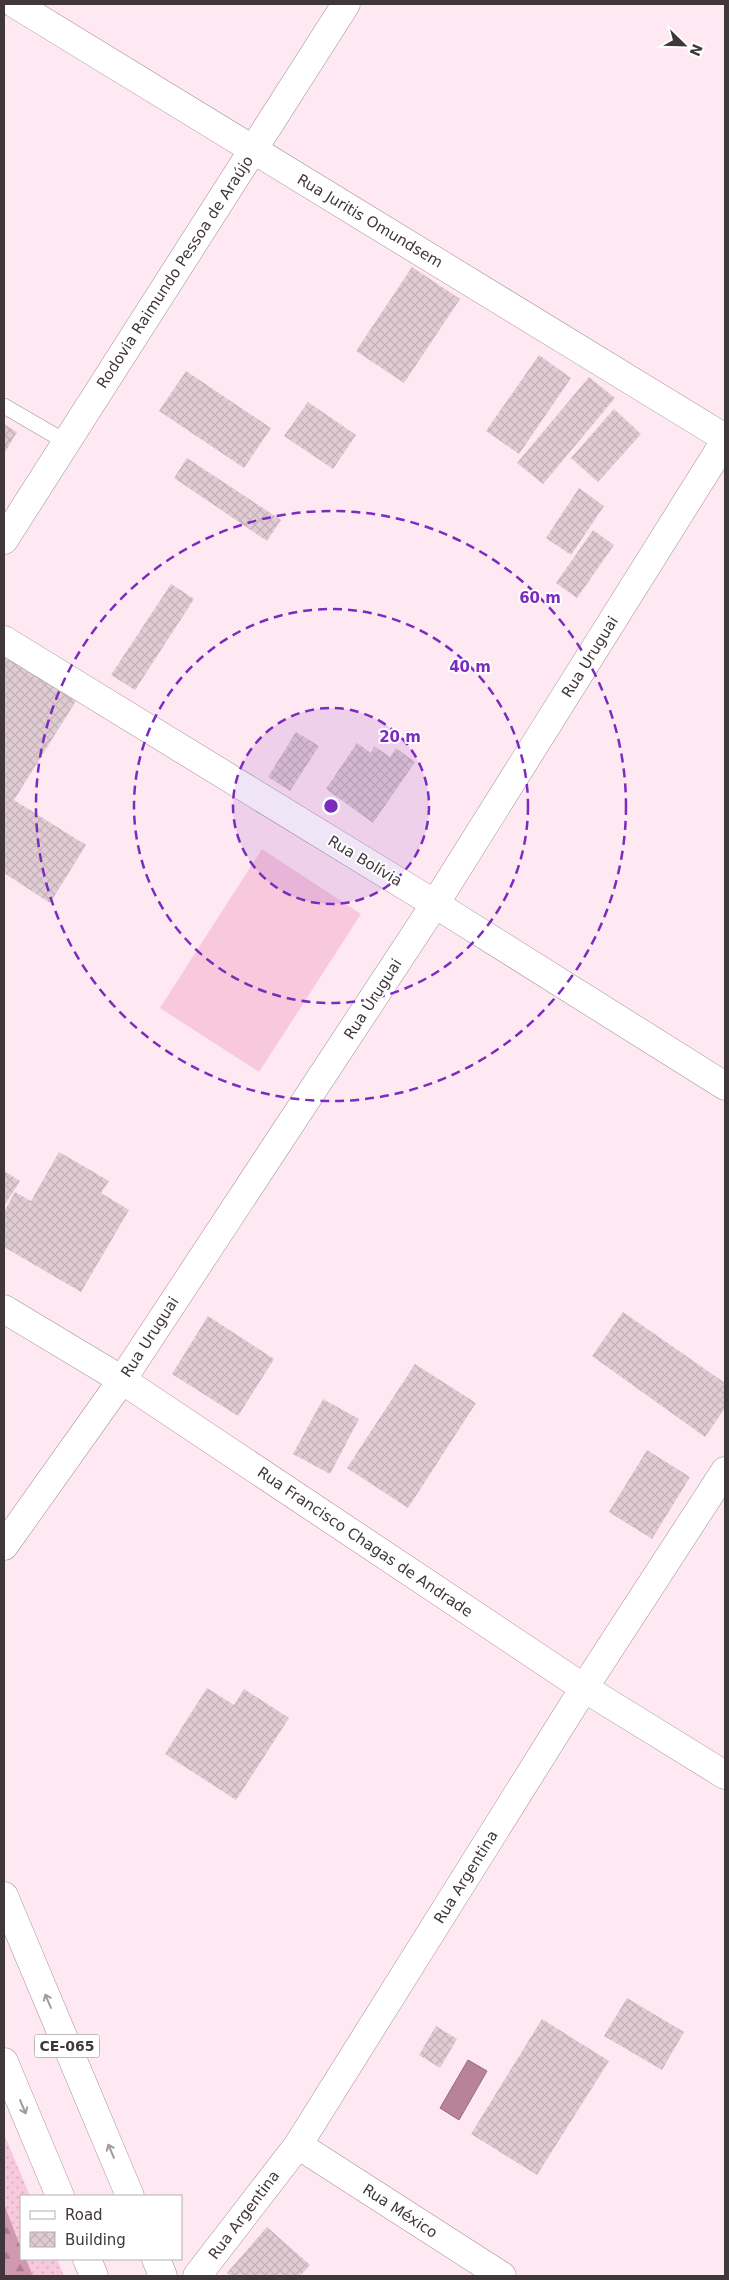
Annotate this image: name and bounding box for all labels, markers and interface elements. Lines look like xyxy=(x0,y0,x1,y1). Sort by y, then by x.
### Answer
north arrow xyxy=(659,20,709,70)
text: N xyxy=(686,42,706,59)
street label: Rodovia Raimundo Pessoa de Araújo xyxy=(93,152,257,392)
street label: Rua Juritis Omundsem xyxy=(294,170,446,272)
text: 60 m xyxy=(519,589,561,607)
street label: Rua Uruguai xyxy=(558,613,622,701)
text: 40 m xyxy=(449,658,491,676)
text: 20 m xyxy=(379,728,421,746)
centre of rings xyxy=(322,797,340,815)
street label: Rua Bolívia xyxy=(325,832,405,890)
street label: Rua Uruguai xyxy=(340,955,406,1043)
street label: Rua Uruguai xyxy=(117,1293,183,1381)
street label: Rua Francisco Chagas de Andrade xyxy=(254,1463,476,1621)
street label: Rua Argentina xyxy=(430,1827,502,1927)
one-way arrow xyxy=(43,1994,52,2010)
road number: CE-065 xyxy=(34,2034,100,2058)
one-way arrow xyxy=(18,2099,28,2114)
one-way arrow xyxy=(105,2144,115,2159)
street label: Rua Argentina xyxy=(205,2167,283,2263)
street label: Rua México xyxy=(359,2180,441,2242)
legend xyxy=(20,2195,182,2260)
text: Road xyxy=(65,2206,103,2224)
text: Building xyxy=(65,2231,126,2249)

